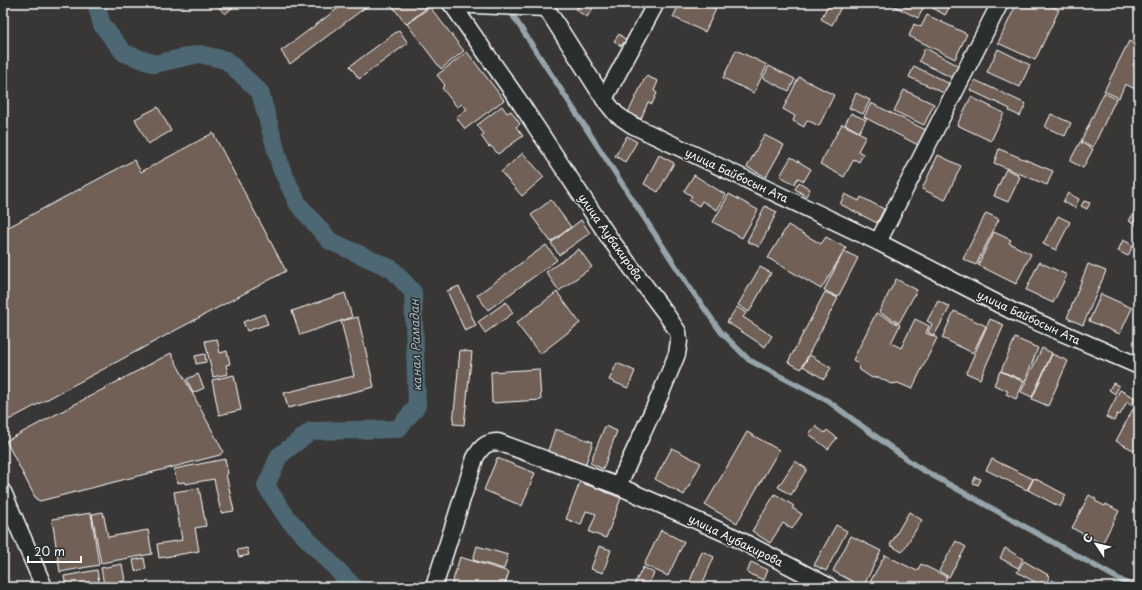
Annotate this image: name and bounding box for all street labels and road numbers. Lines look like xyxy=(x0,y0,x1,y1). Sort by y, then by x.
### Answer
street label: улица Байбосын Ата xyxy=(683,144,792,207)
street label: улица Аубакирова xyxy=(574,190,648,284)
street label: улица Байбосын Ата xyxy=(975,286,1084,349)
street label: улица Аубакирова xyxy=(686,510,786,570)

